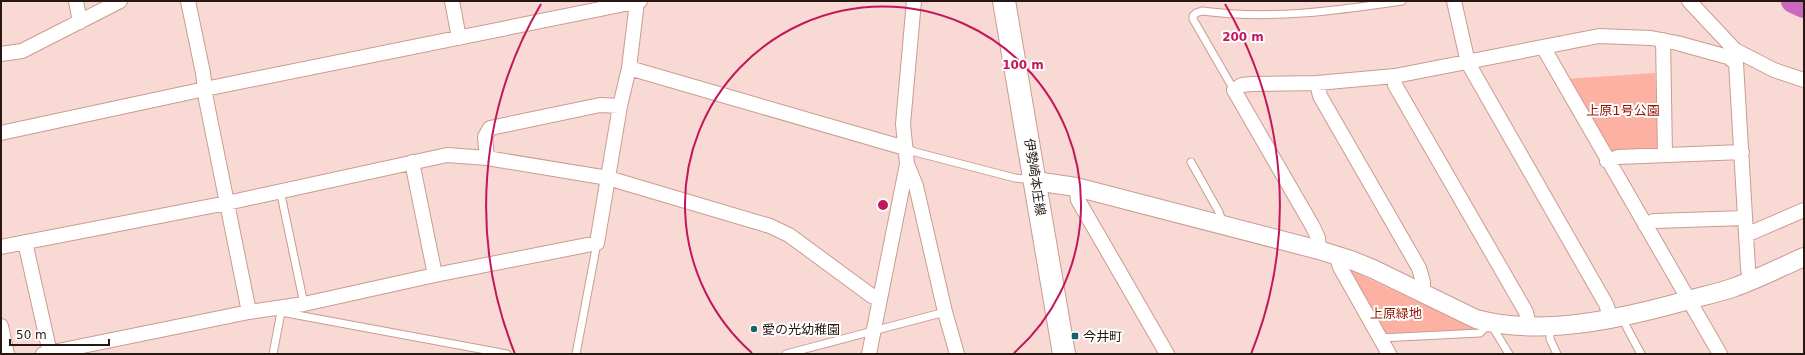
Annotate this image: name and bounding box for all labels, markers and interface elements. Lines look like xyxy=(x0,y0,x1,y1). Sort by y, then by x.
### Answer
text: 200 m xyxy=(1222,30,1264,44)
text: 100 m xyxy=(1002,58,1044,72)
park label: 上原1号公園 xyxy=(1586,103,1660,118)
street label: 伊勢崎本庄線 xyxy=(1021,137,1049,217)
centre of rings xyxy=(876,198,890,212)
park label: 上原緑地 xyxy=(1370,306,1422,321)
scale bar xyxy=(10,321,109,347)
place label: 愛の光幼稚園 xyxy=(762,322,840,337)
marker: 愛の光幼稚園 xyxy=(749,324,759,334)
text: 50 m xyxy=(16,328,47,342)
place label: 今井町 xyxy=(1083,329,1122,344)
marker: 今井町 xyxy=(1070,331,1080,341)

